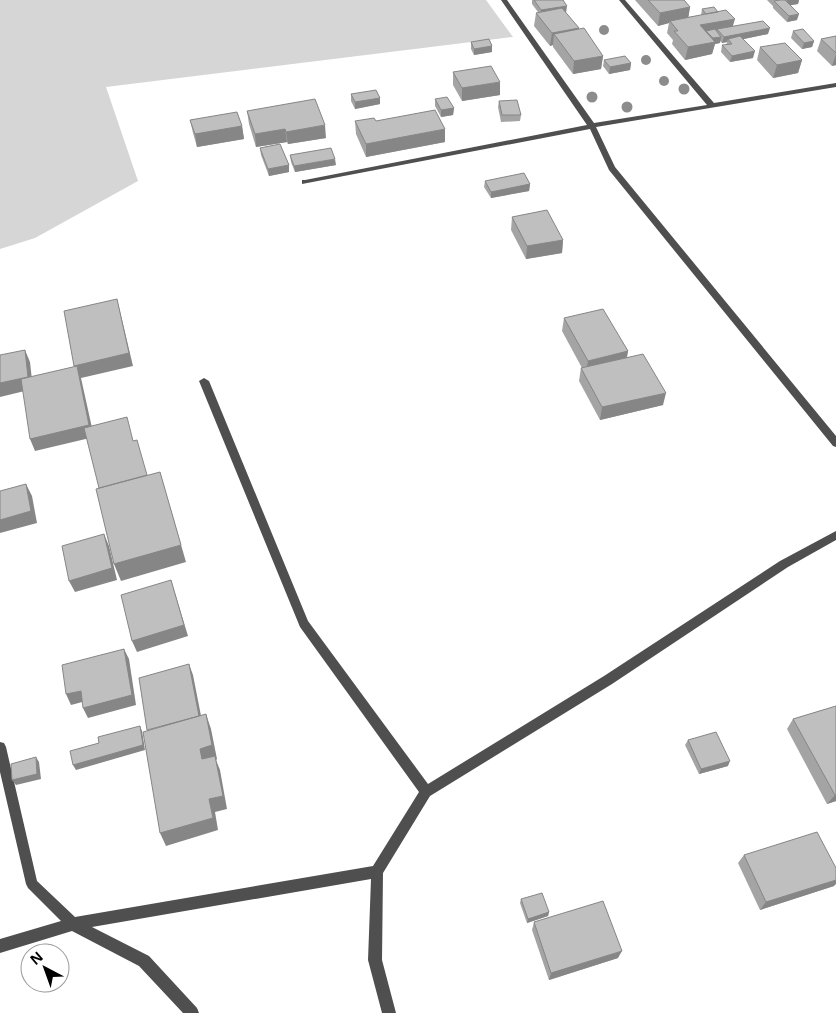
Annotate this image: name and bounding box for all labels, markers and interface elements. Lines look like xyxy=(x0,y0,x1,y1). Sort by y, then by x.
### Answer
north arrow xyxy=(20,943,70,993)
text: N xyxy=(26,947,47,969)

